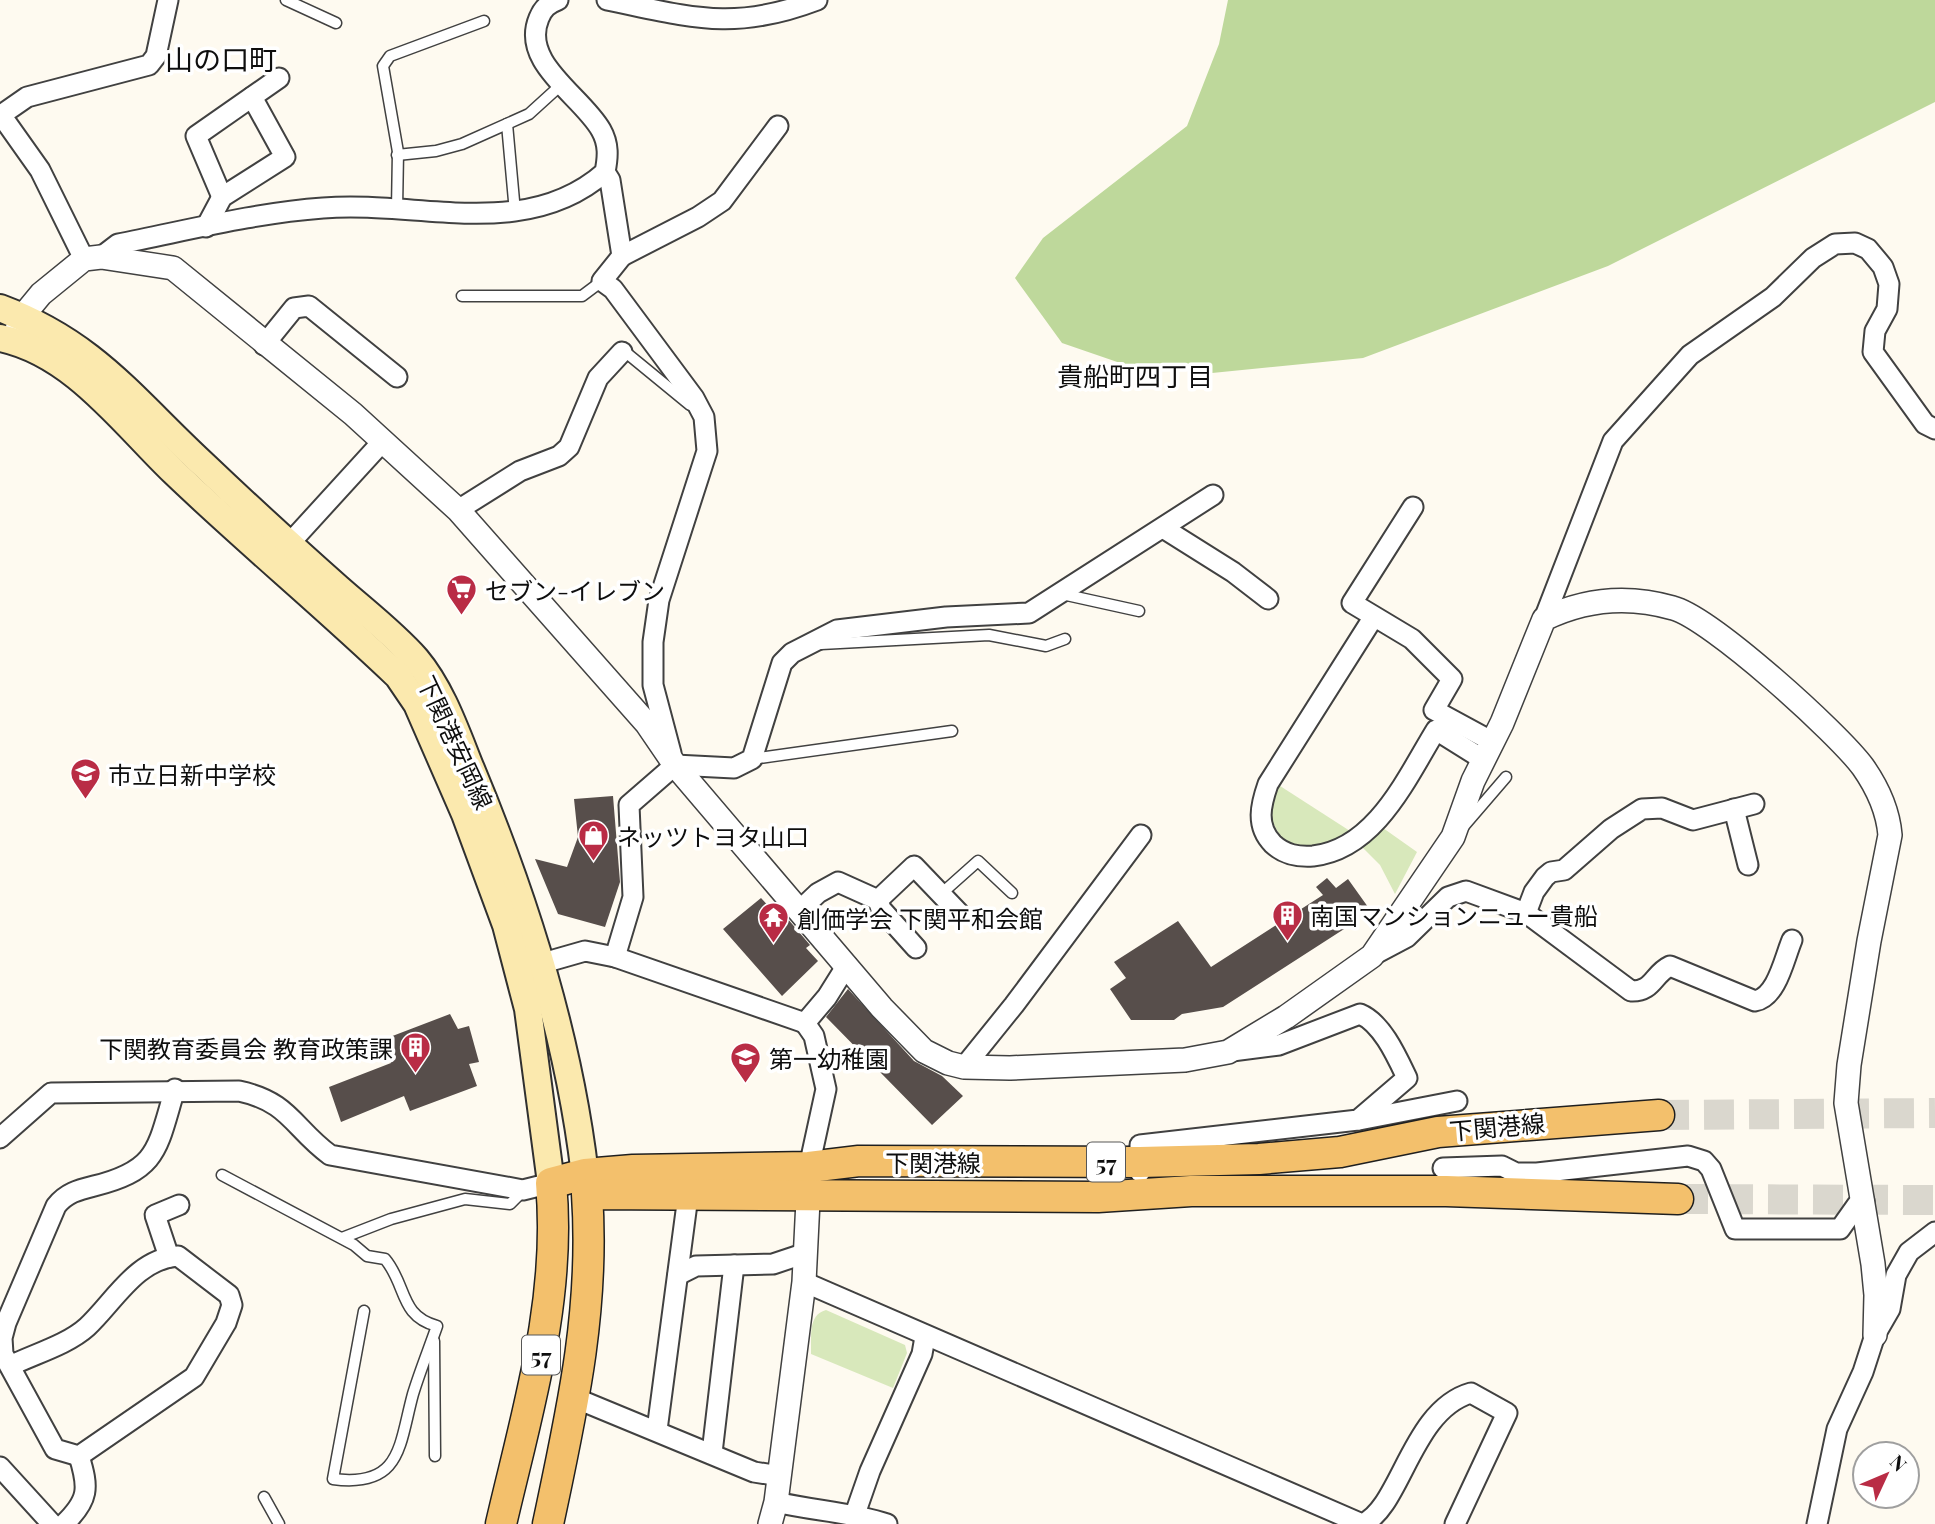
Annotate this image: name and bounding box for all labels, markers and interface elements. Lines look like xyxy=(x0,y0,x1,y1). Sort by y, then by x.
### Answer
district label: 山の口町 xyxy=(165,40,277,77)
district label: 貴船町四丁目 xyxy=(1057,358,1213,393)
supermarket icon: セブン-イレブン xyxy=(445,573,479,617)
place label: セブン-イレブン xyxy=(485,574,665,606)
street label: 下関港安岡線 xyxy=(411,670,501,814)
school or university icon: 市立日新中学校 xyxy=(68,757,102,801)
place label: 市立日新中学校 xyxy=(108,758,276,790)
shop icon: ネッツトヨタ山口 xyxy=(577,819,611,863)
place label: ネッツトヨタ山口 xyxy=(617,820,809,852)
building icon: 南国マンションニュー貴船 xyxy=(1270,898,1304,942)
place label: 南国マンションニュー貴船 xyxy=(1310,899,1598,931)
temple icon: 創価学会 下関平和会館 xyxy=(757,901,791,945)
place label: 創価学会 下関平和会館 xyxy=(797,902,1043,934)
building icon: 下関教育委員会 教育政策課 xyxy=(399,1031,433,1075)
place label: 下関教育委員会 教育政策課 xyxy=(99,1032,393,1064)
school or university icon: 第一幼稚園 xyxy=(729,1041,763,1085)
place label: 第一幼稚園 xyxy=(769,1042,889,1074)
street label: 下関港線 xyxy=(1448,1106,1546,1146)
road number: 57 xyxy=(1087,1142,1125,1182)
street label: 下関港線 xyxy=(885,1146,981,1178)
road number: 57 xyxy=(522,1336,560,1374)
north arrow xyxy=(1851,1440,1921,1510)
text: N xyxy=(1885,1449,1913,1477)

